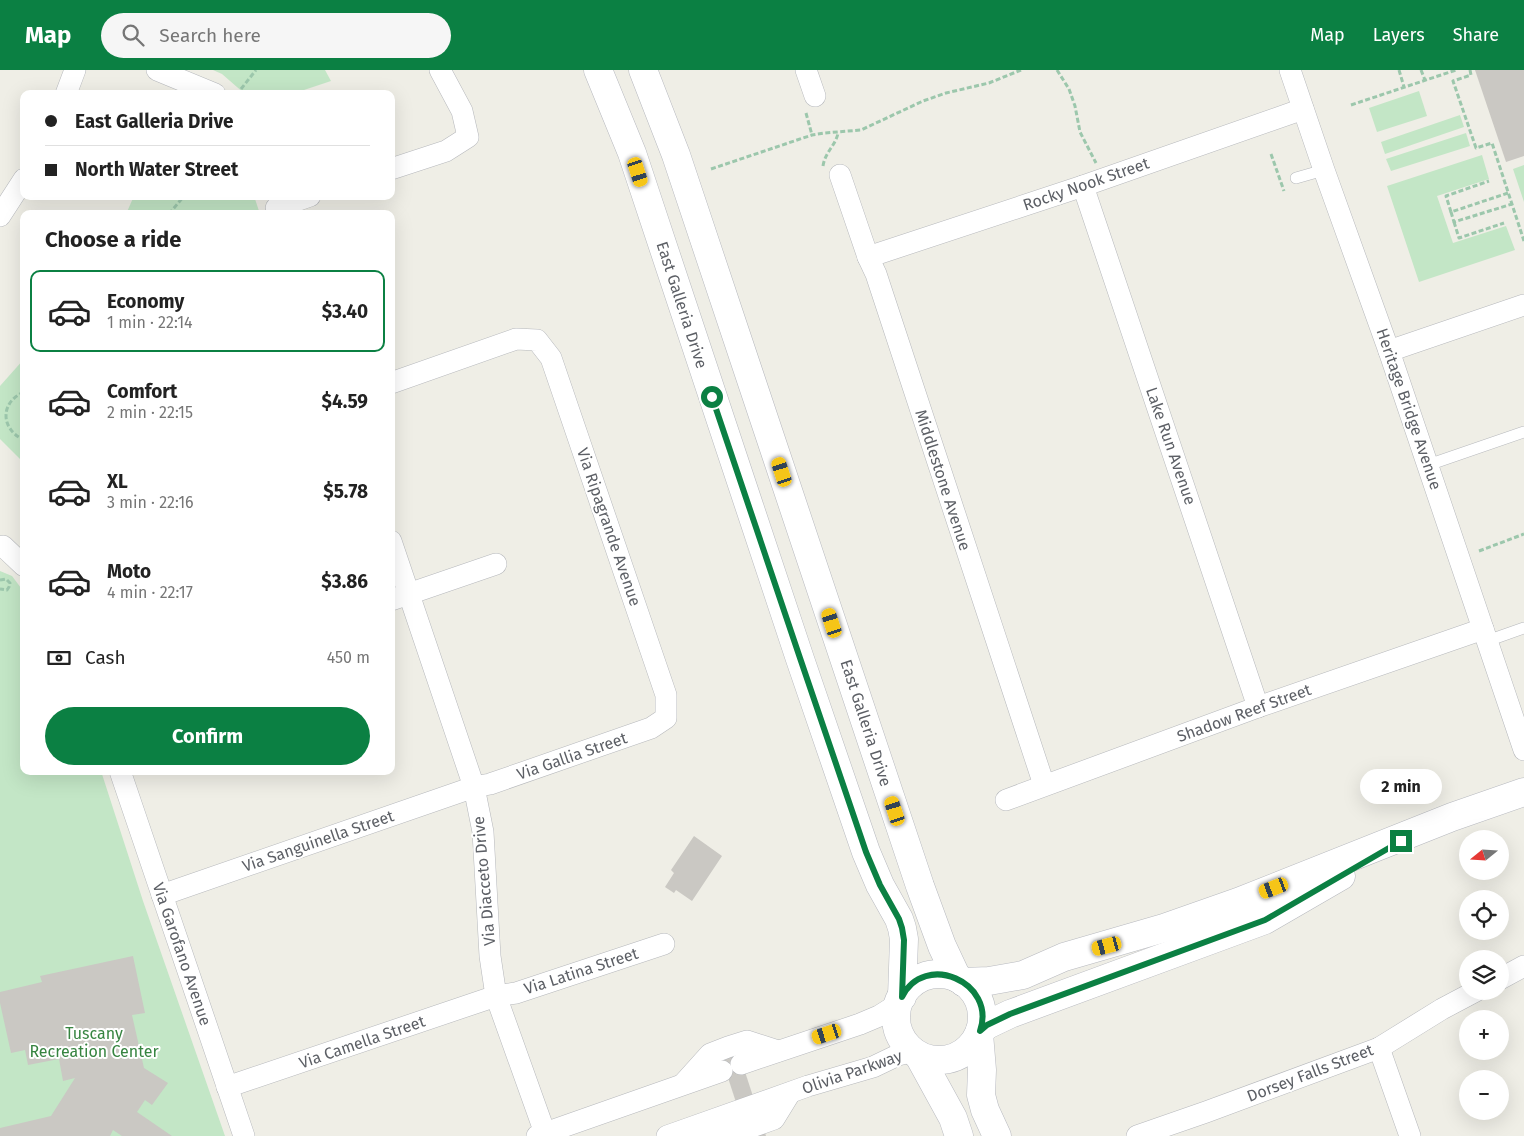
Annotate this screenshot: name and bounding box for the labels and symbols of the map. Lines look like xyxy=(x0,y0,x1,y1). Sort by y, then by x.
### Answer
street label: Rocky Nook Street xyxy=(1020,153,1152,215)
car xyxy=(626,155,649,189)
street label: East Galleria Drive xyxy=(653,239,711,371)
street label: Heritage Bridge Avenue xyxy=(1372,326,1446,492)
street label: Lake Run Avenue xyxy=(1142,385,1200,507)
route start xyxy=(701,386,723,408)
street label: Middlestone Avenue xyxy=(911,407,975,553)
street label: Via Ripagrande Avenue xyxy=(573,445,645,609)
car xyxy=(770,455,793,489)
car xyxy=(820,606,843,640)
street label: East Galleria Drive xyxy=(837,657,895,789)
street label: Shadow Reef Street xyxy=(1174,680,1314,746)
street label: Via Gallia Street xyxy=(514,728,630,784)
callout: 2 min xyxy=(1360,768,1442,804)
car xyxy=(883,794,906,828)
street label: Via Sanguinella Street xyxy=(240,806,396,876)
street label: Via Diacceto Drive xyxy=(469,815,499,947)
route end xyxy=(1390,830,1412,852)
north arrow xyxy=(1459,830,1509,880)
car xyxy=(1257,876,1290,900)
street label: Via Garofano Avenue xyxy=(149,880,215,1028)
car xyxy=(1090,935,1123,957)
street label: Via Latina Street xyxy=(522,944,641,998)
street label: Via Camella Street xyxy=(297,1011,428,1072)
car xyxy=(810,1022,843,1046)
park label: Tuscany Recreation Center xyxy=(29,1024,159,1061)
street label: Dorsey Falls Street xyxy=(1244,1040,1376,1106)
street label: Olivia Parkway xyxy=(799,1046,905,1098)

